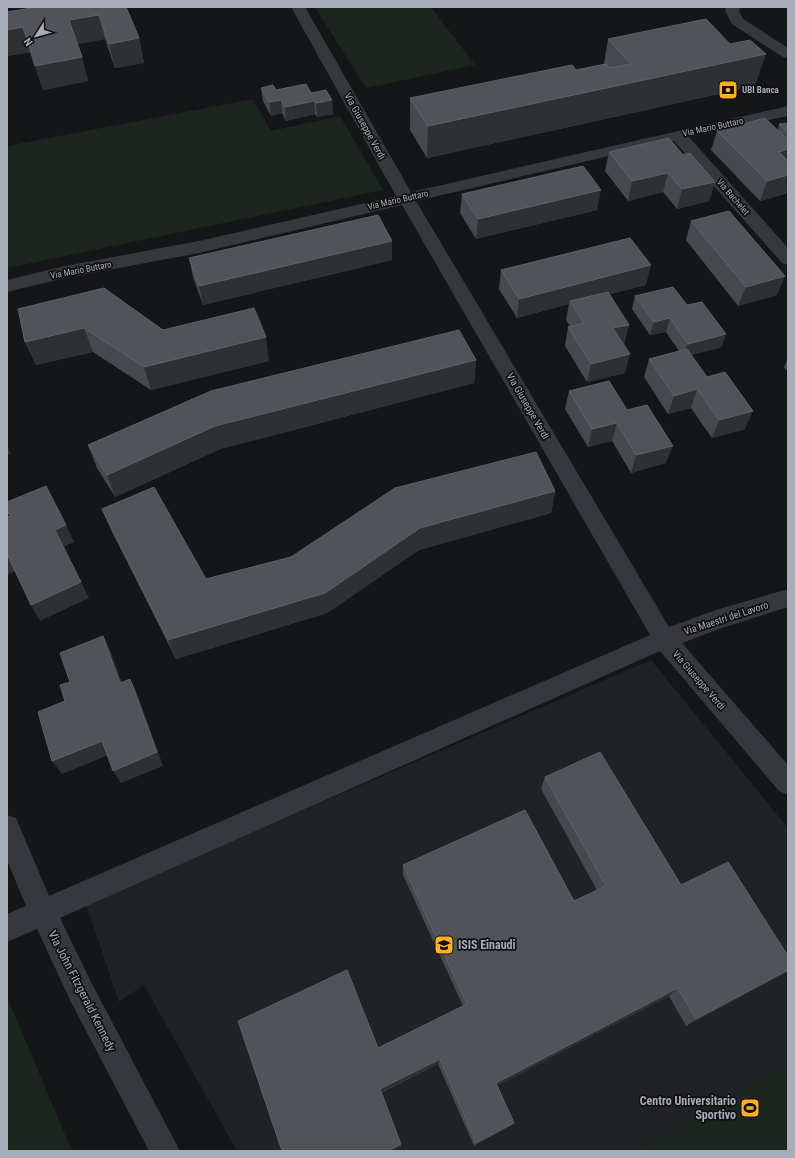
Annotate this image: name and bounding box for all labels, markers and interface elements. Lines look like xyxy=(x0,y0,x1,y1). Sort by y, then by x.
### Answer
north arrow xyxy=(16,16,56,56)
text: N xyxy=(21,35,36,48)
bank icon: UBI Banca xyxy=(717,79,739,101)
place label: UBI Banca xyxy=(742,85,779,95)
street label: Via Giuseppe Verdi xyxy=(342,91,388,161)
street label: Via Mario Buttaro xyxy=(682,116,745,138)
street label: Via Bachelet xyxy=(715,177,752,217)
street label: Via Mario Buttaro xyxy=(367,188,430,212)
street label: Via Mario Buttaro xyxy=(50,259,113,281)
street label: Via Giuseppe Verdi xyxy=(505,371,551,441)
street label: Via Maestri del Lavoro xyxy=(682,599,770,637)
street label: Via Giuseppe Verdi xyxy=(670,648,728,712)
street label: Via John Fitzgerald Kennedy xyxy=(45,928,119,1054)
school or university icon: ISIS Einaudi xyxy=(433,934,455,956)
place label: ISIS Einaudi xyxy=(458,938,516,952)
place label: Centro Universitario Sportivo xyxy=(640,1094,736,1122)
sports icon: Centro Universitario Sportivo xyxy=(739,1097,761,1119)

